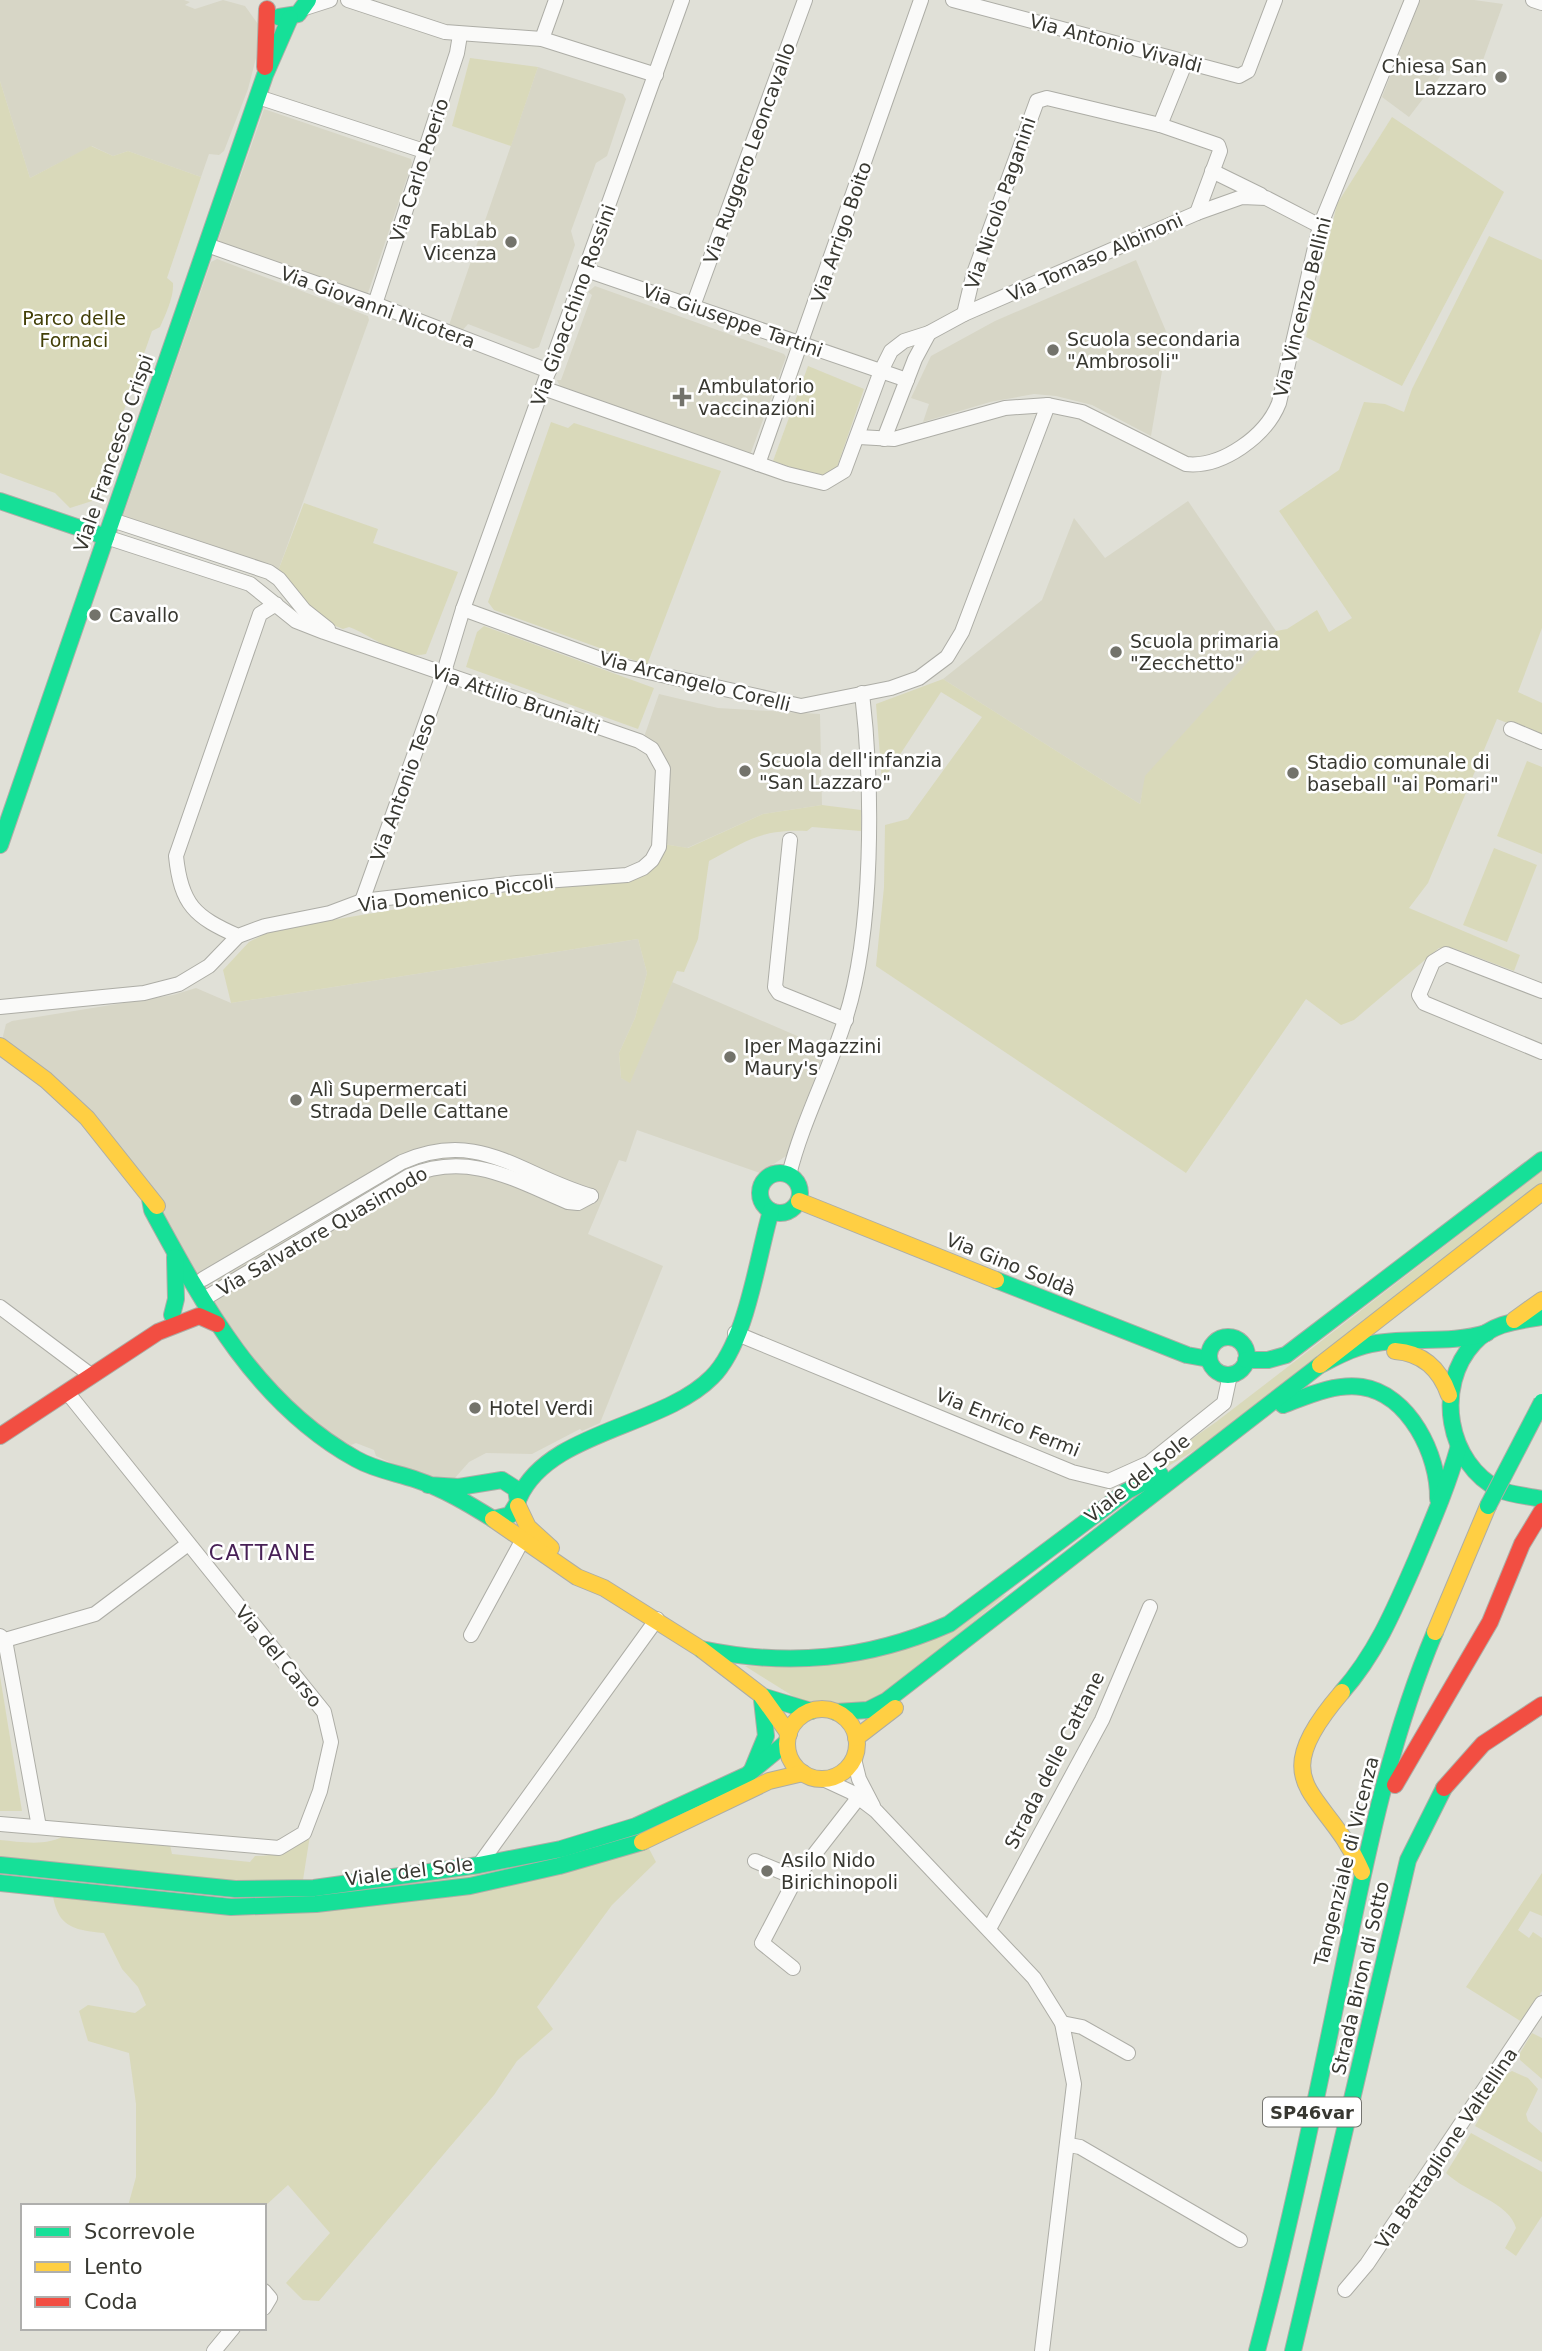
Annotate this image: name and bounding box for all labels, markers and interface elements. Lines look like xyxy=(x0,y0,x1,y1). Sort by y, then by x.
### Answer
street label: Via Antonio Vivaldi xyxy=(1027,9,1205,77)
street label: Via Ruggero Leoncavallo xyxy=(699,39,799,267)
place label: Chiesa San Lazzaro xyxy=(1381,55,1487,99)
marker: Chiesa San Lazzaro xyxy=(1493,69,1509,85)
street label: Via Carlo Poerio xyxy=(385,95,453,245)
street label: Via Nicolò Paganini xyxy=(960,114,1040,292)
street label: Via Arrigo Boito xyxy=(807,159,875,305)
street label: Via Gioacchino Rossini xyxy=(526,201,620,409)
street label: Via Tomaso Albinoni xyxy=(1004,208,1186,306)
street label: Via Vincenzo Bellini xyxy=(1269,215,1335,399)
place label: FabLab Vicenza xyxy=(423,220,497,264)
marker: FabLab Vicenza xyxy=(503,234,519,250)
street label: Via Giovanni Nicotera xyxy=(278,261,478,353)
street label: Via Giuseppe Tartini xyxy=(640,279,826,361)
park label: Parco delle Fornaci xyxy=(22,307,126,351)
place label: Scuola secondaria "Ambrosoli" xyxy=(1067,328,1240,372)
marker: Scuola secondaria "Ambrosoli" xyxy=(1045,342,1061,358)
street label: Viale Francesco Crispi xyxy=(69,351,157,555)
place label: Ambulatorio vaccinazioni xyxy=(698,375,815,419)
marker: Ambulatorio vaccinazioni xyxy=(672,387,692,407)
place label: Cavallo xyxy=(109,604,179,626)
marker: Cavallo xyxy=(87,607,103,623)
place label: Scuola primaria "Zecchetto" xyxy=(1130,630,1279,674)
marker: Scuola primaria "Zecchetto" xyxy=(1108,644,1124,660)
street label: Via Arcangelo Corelli xyxy=(597,647,793,715)
street label: Via Attilio Brunialti xyxy=(429,660,603,738)
street label: Via Antonio Teso xyxy=(366,710,440,864)
place label: Scuola dell'infanzia "San Lazzaro" xyxy=(759,749,942,793)
place label: Stadio comunale di baseball "ai Pomari" xyxy=(1307,751,1499,795)
marker: Scuola dell'infanzia "San Lazzaro" xyxy=(737,763,753,779)
marker: Stadio comunale di baseball "ai Pomari" xyxy=(1285,765,1301,781)
street label: Via Domenico Piccoli xyxy=(357,870,555,916)
place label: Iper Magazzini Maury's xyxy=(744,1035,882,1079)
marker: Iper Magazzini Maury's xyxy=(722,1049,738,1065)
place label: Alì Supermercati Strada Delle Cattane xyxy=(310,1078,509,1122)
marker: Alì Supermercati Strada Delle Cattane xyxy=(288,1092,304,1108)
street label: Via Salvatore Quasimodo xyxy=(213,1162,431,1300)
street label: Via Gino Soldà xyxy=(943,1228,1079,1300)
street label: Via Enrico Fermi xyxy=(933,1383,1083,1461)
place label: Hotel Verdi xyxy=(489,1397,593,1419)
marker: Hotel Verdi xyxy=(467,1400,483,1416)
street label: Viale del Sole xyxy=(1080,1429,1194,1527)
district label: CATTANE xyxy=(209,1541,317,1565)
street label: Via del Carso xyxy=(231,1601,327,1711)
street label: Strada delle Cattane xyxy=(1000,1668,1108,1852)
street label: Tangenziale di Vicenza xyxy=(1309,1754,1383,1969)
place label: Asilo Nido Birichinopoli xyxy=(781,1849,898,1893)
street label: Viale del Sole xyxy=(344,1852,474,1890)
marker: Asilo Nido Birichinopoli xyxy=(759,1863,775,1879)
street label: Strada Biron di Sotto xyxy=(1327,1879,1393,2077)
street label: Via Battaglione Valtellina xyxy=(1370,2043,1522,2253)
road number: SP46var xyxy=(1263,2098,1361,2126)
legend xyxy=(21,2204,266,2330)
text: Scorrevole xyxy=(84,2220,195,2244)
text: Lento xyxy=(84,2255,143,2279)
text: Coda xyxy=(84,2290,138,2314)

